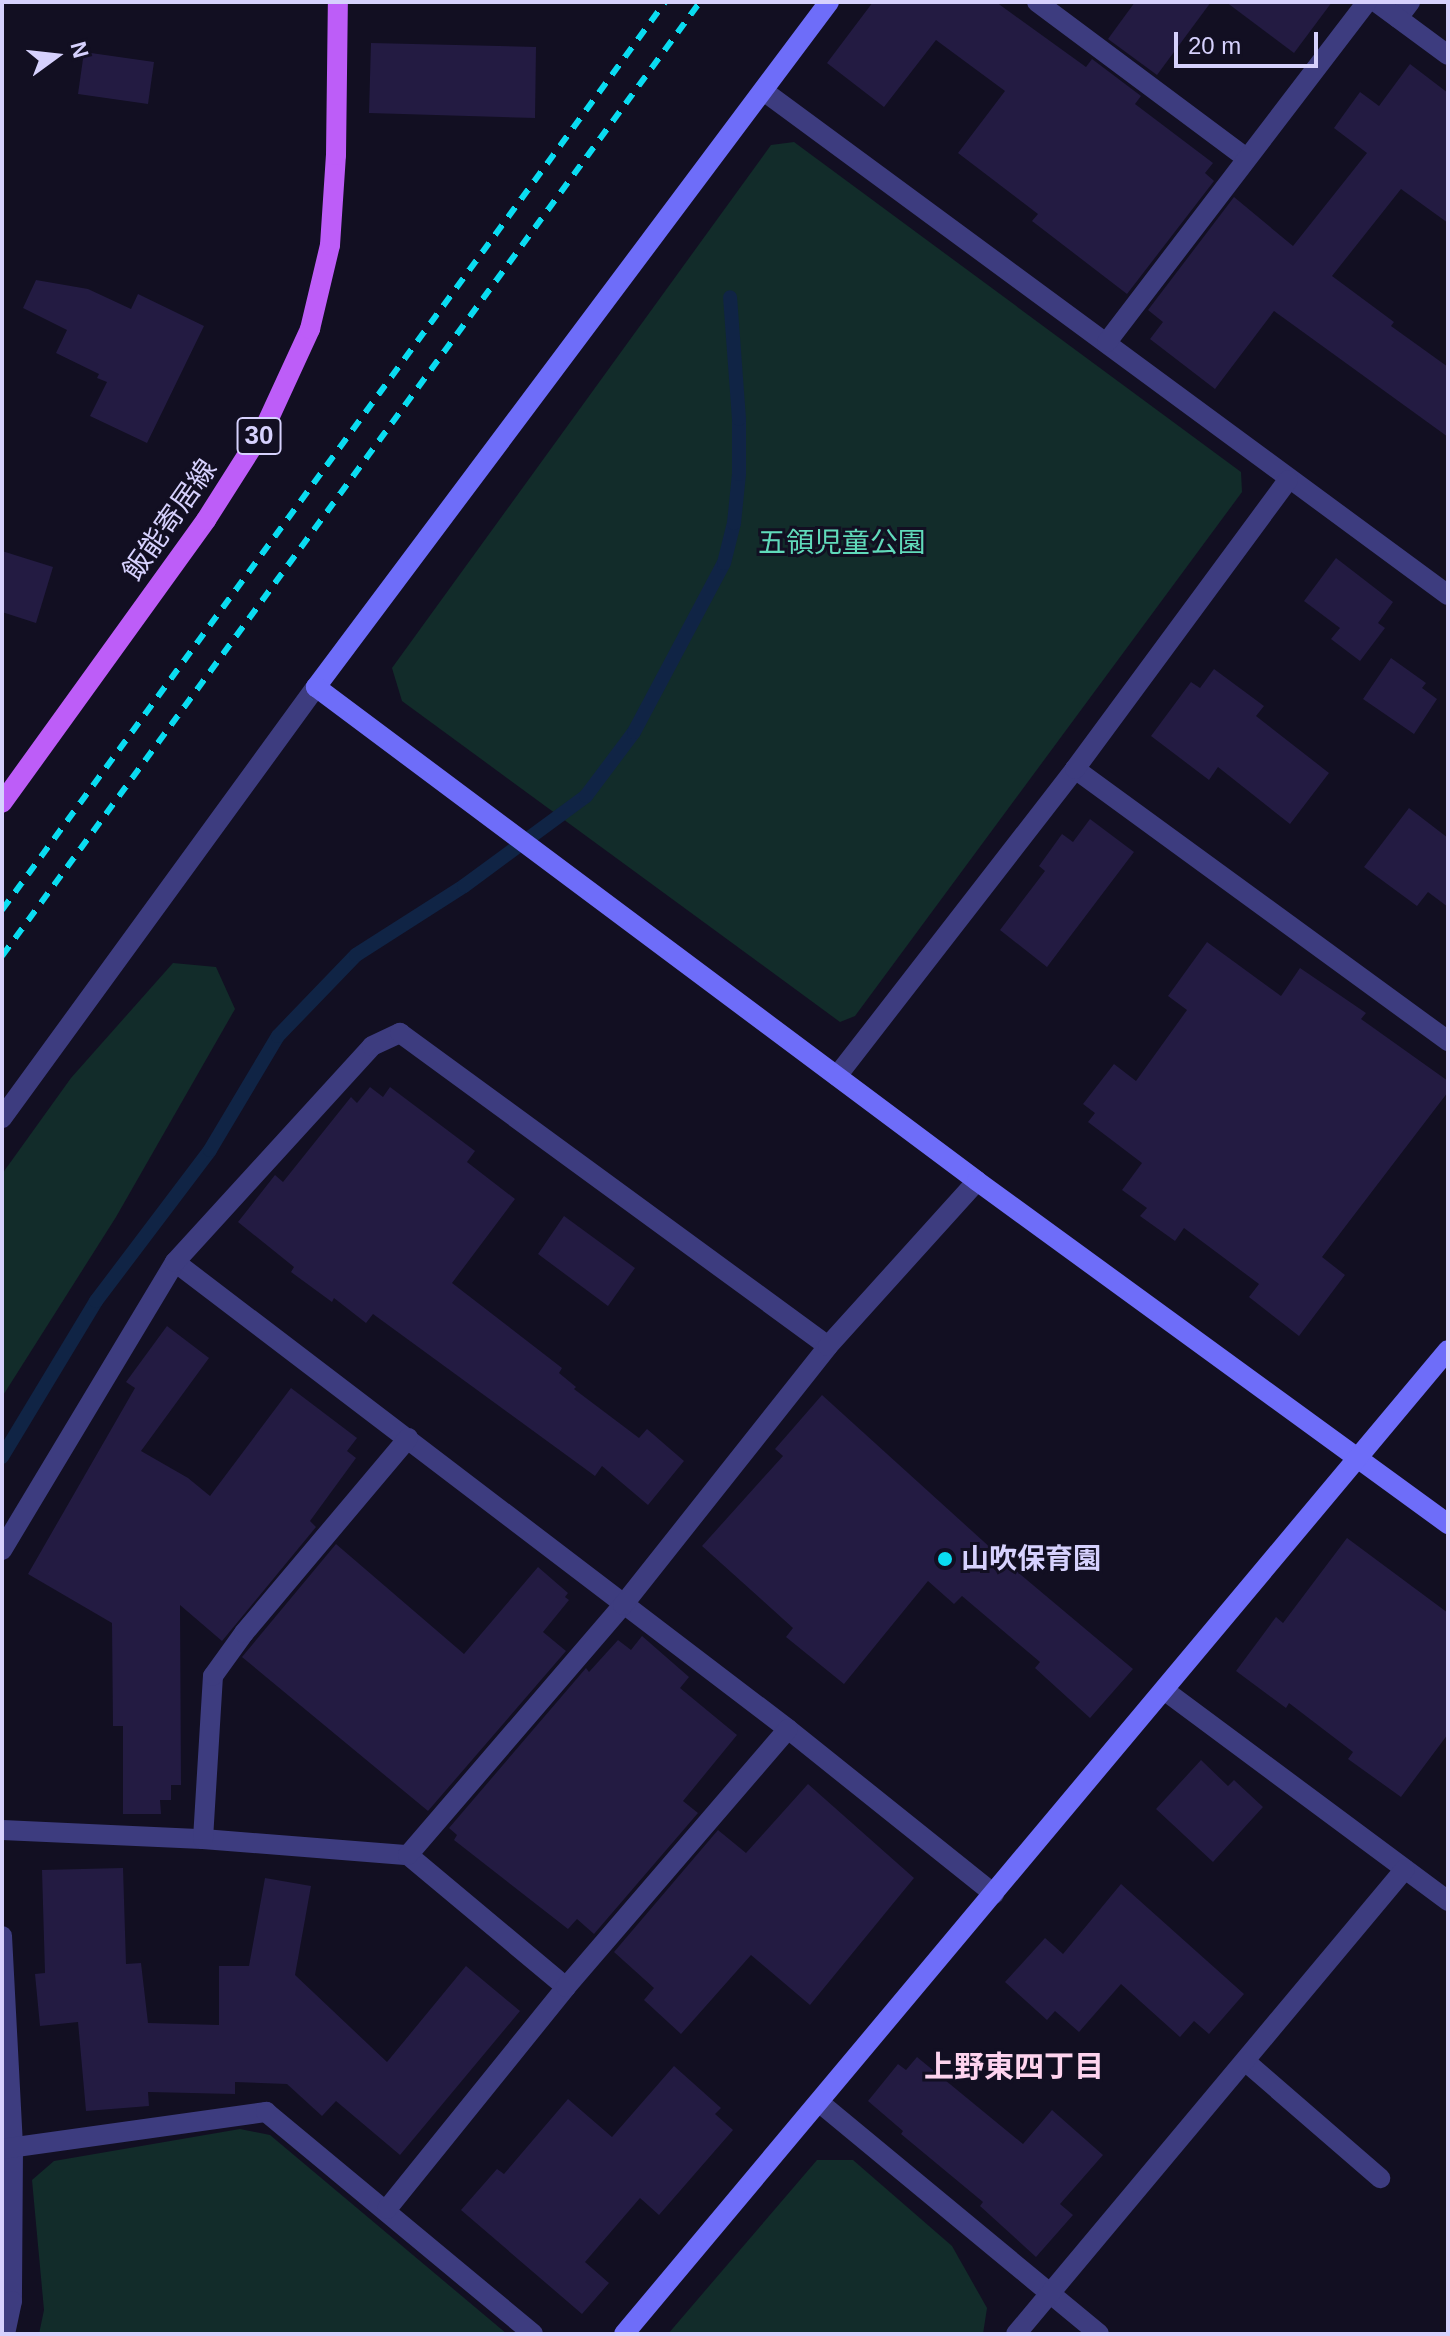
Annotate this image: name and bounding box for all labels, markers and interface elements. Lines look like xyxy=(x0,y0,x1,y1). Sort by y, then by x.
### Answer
north arrow xyxy=(16,16,96,96)
scale bar xyxy=(1178,16,1322,66)
text: 20 m xyxy=(1188,32,1241,59)
text: N xyxy=(66,39,94,61)
road number: 30 xyxy=(235,414,283,458)
street label: 飯能寄居線 xyxy=(116,453,224,587)
park label: 五領児童公園 xyxy=(758,526,926,560)
place label: 山吹保育園 xyxy=(961,1542,1101,1576)
marker: 山吹保育園 xyxy=(936,1550,954,1568)
district label: 上野東四丁目 xyxy=(924,2049,1104,2085)

